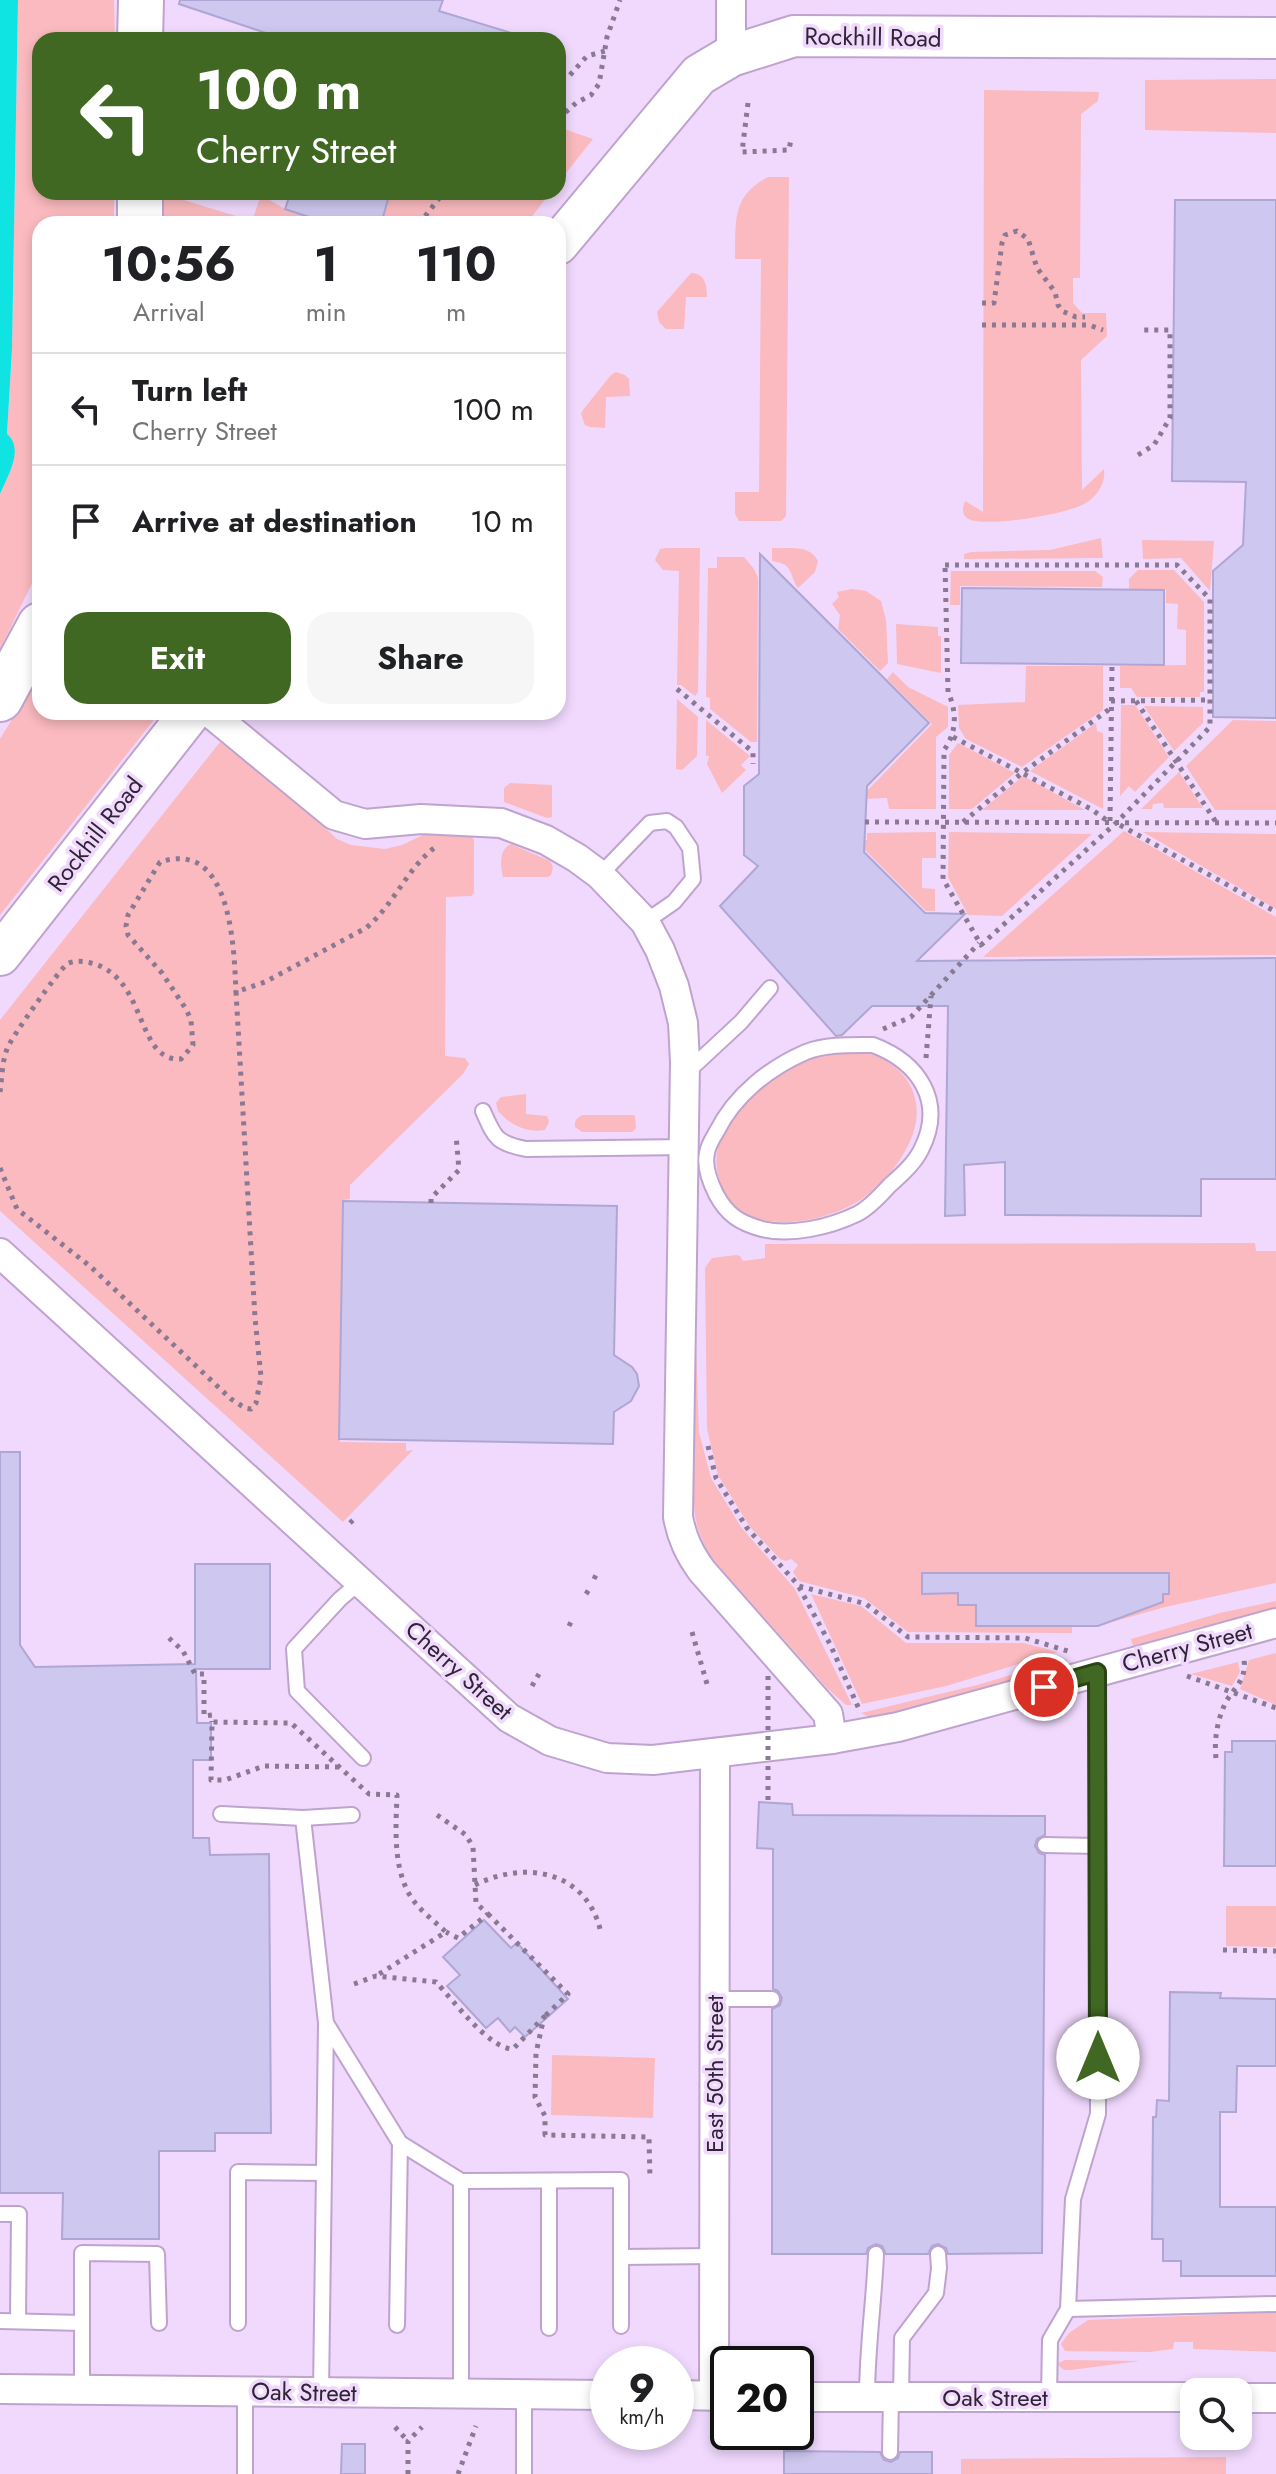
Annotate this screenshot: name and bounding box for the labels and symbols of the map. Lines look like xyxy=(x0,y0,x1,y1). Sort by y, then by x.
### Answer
street label: Rockhill Road xyxy=(804,18,942,56)
street label: Rockhill Road xyxy=(39,769,151,899)
street label: Cherry Street xyxy=(398,1612,521,1728)
street label: Cherry Street xyxy=(1118,1613,1256,1681)
pin xyxy=(1010,1653,1078,1721)
street label: East 50th Street xyxy=(697,1995,732,2153)
position arrow xyxy=(1056,2016,1140,2100)
speed limit sign: 20 xyxy=(710,2346,814,2450)
street label: Oak Street xyxy=(251,2374,357,2410)
street label: Oak Street xyxy=(942,2380,1048,2415)

